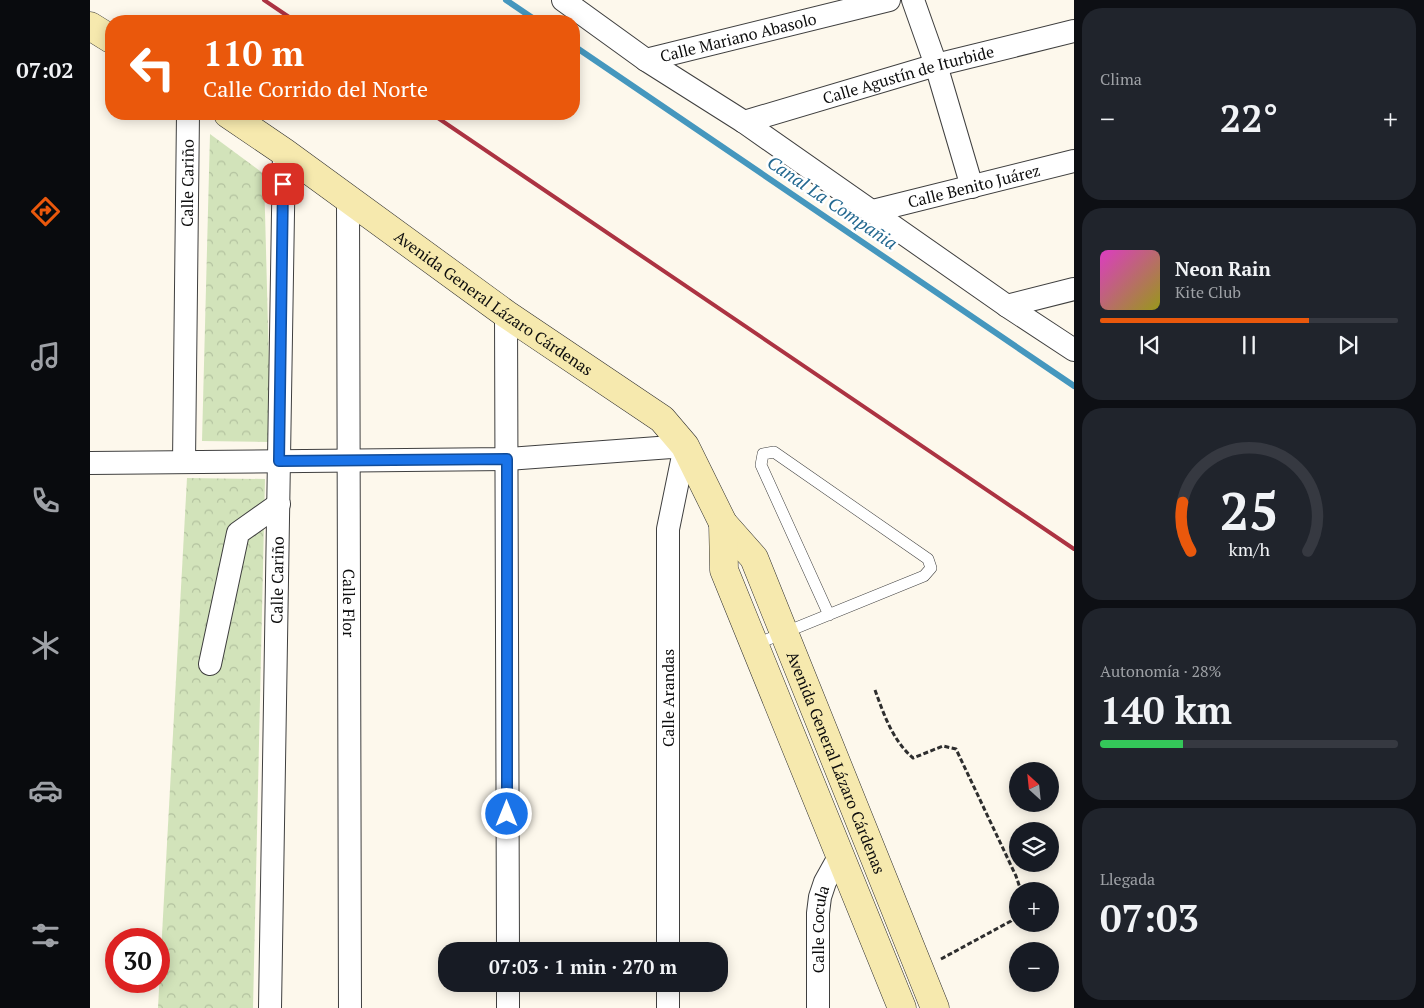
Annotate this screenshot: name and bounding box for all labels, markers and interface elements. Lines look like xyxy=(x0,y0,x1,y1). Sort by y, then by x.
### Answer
street label: Calle Mariano Abasolo xyxy=(658,7,819,67)
text: 110 m xyxy=(203,30,304,76)
icon: left xyxy=(120,35,185,100)
street label: Calle Agustín de Iturbide xyxy=(820,40,996,109)
text: 07:02 xyxy=(16,55,74,84)
text: Clima xyxy=(1100,68,1142,90)
text: Calle Corrido del Norte xyxy=(203,74,428,103)
text: 22° xyxy=(1220,93,1278,143)
text: − xyxy=(1100,100,1115,137)
text: + xyxy=(1383,100,1398,137)
street label: Calle Cariño xyxy=(176,139,199,227)
water label: Canal La Compañia xyxy=(763,150,902,255)
street label: Calle Benito Juárez xyxy=(905,159,1042,213)
pin xyxy=(262,163,304,205)
icon: arrive xyxy=(269,170,297,198)
icon: directions xyxy=(28,194,63,229)
street label: Avenida General Lázaro Cárdenas xyxy=(390,225,597,380)
text: Neon Rain xyxy=(1175,256,1271,281)
text: Kite Club xyxy=(1175,281,1241,303)
icon: previous xyxy=(1136,331,1164,359)
icon: pause xyxy=(1235,331,1263,359)
icon: next xyxy=(1334,331,1362,359)
icon: music xyxy=(28,339,63,374)
text: 25 xyxy=(1220,476,1278,545)
icon: phone xyxy=(28,483,63,518)
street label: Calle Cariño xyxy=(265,536,289,624)
text: km/h xyxy=(1228,537,1270,561)
street label: Calle Flor xyxy=(338,569,360,638)
icon: climate xyxy=(28,628,63,663)
street label: Avenida General Lázaro Cárdenas xyxy=(782,648,891,877)
street label: Calle Arandas xyxy=(657,649,679,747)
text: Autonomía · 28% xyxy=(1100,660,1222,682)
text: 140 km xyxy=(1100,685,1232,735)
north arrow xyxy=(1009,762,1059,812)
map controls xyxy=(1009,762,1059,992)
icon: car xyxy=(28,773,63,808)
position arrow xyxy=(480,787,532,839)
button: layers xyxy=(1009,822,1059,872)
text: Llegada xyxy=(1100,868,1155,890)
street label: Calle Cocula xyxy=(807,882,834,973)
button: + xyxy=(1009,882,1059,932)
text: 07:03 xyxy=(1100,893,1199,943)
icon: filters xyxy=(28,918,63,953)
speed limit sign: 30 xyxy=(105,928,170,993)
button: − xyxy=(1009,942,1059,992)
text: 07:03 · 1 min · 270 m xyxy=(489,954,677,979)

